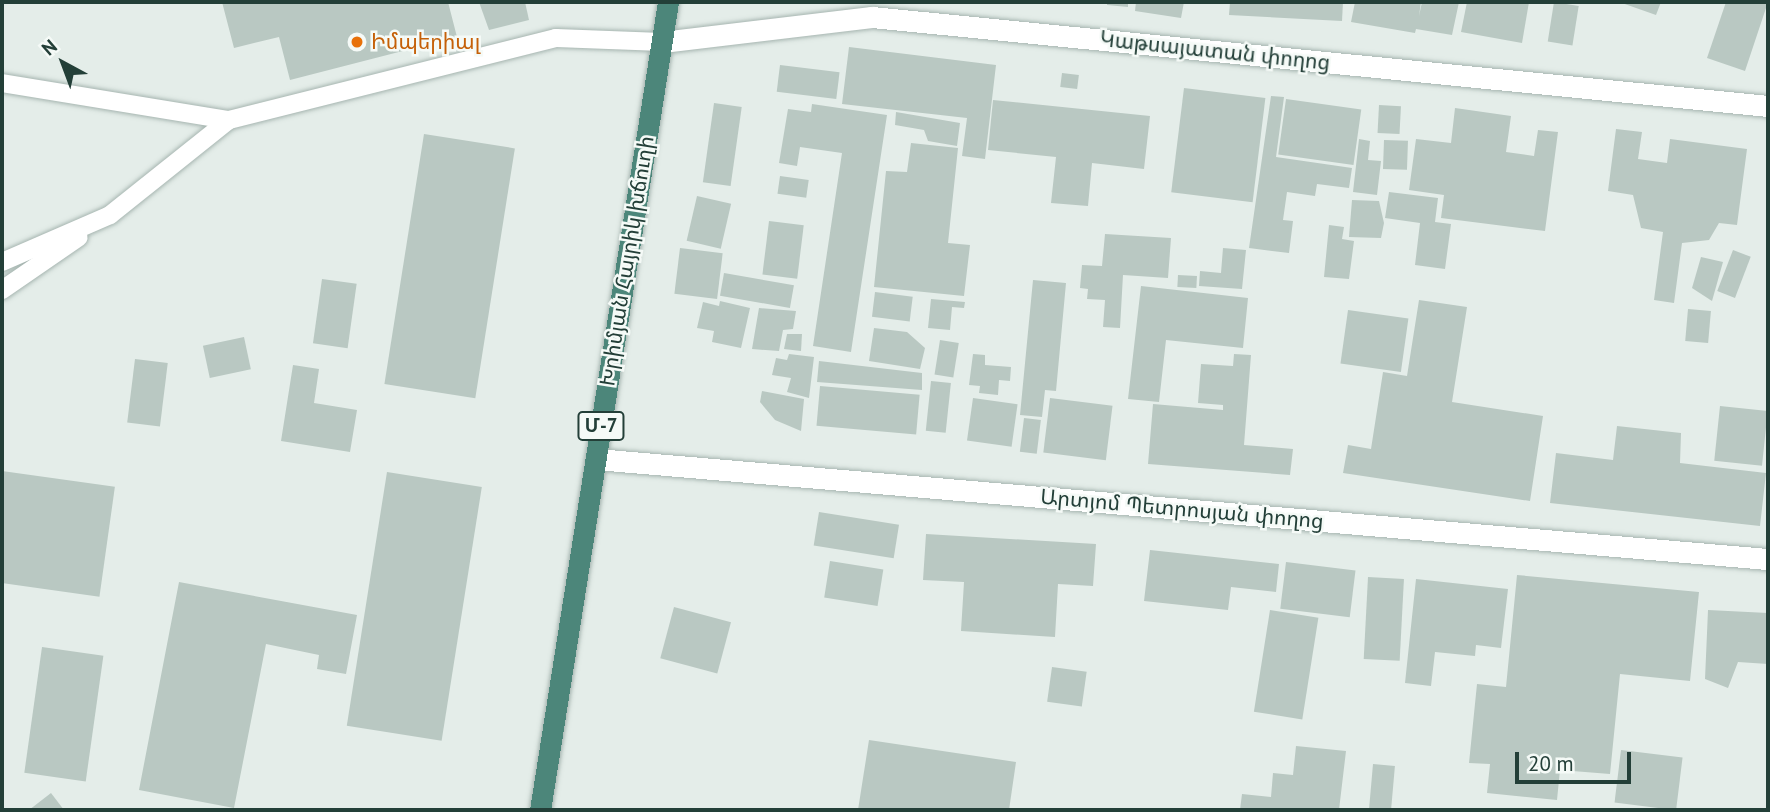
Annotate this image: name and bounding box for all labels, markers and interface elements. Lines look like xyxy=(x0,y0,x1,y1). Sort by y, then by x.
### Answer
street label: Կաթսայատան փողոց xyxy=(1099,26,1331,76)
north arrow xyxy=(28,28,98,98)
place label: Իմպերիալ xyxy=(371,29,480,55)
text: N xyxy=(37,34,62,60)
marker: Իմպերիալ xyxy=(349,34,365,50)
street label: Խրիմյան Հայրիկ խճուղի xyxy=(595,134,659,388)
road number: Մ-7 xyxy=(576,410,626,442)
street label: Արտյոմ Պետրոսյան փողոց xyxy=(1039,484,1325,534)
scale bar xyxy=(1518,738,1634,782)
text: 20 m xyxy=(1528,750,1574,777)

